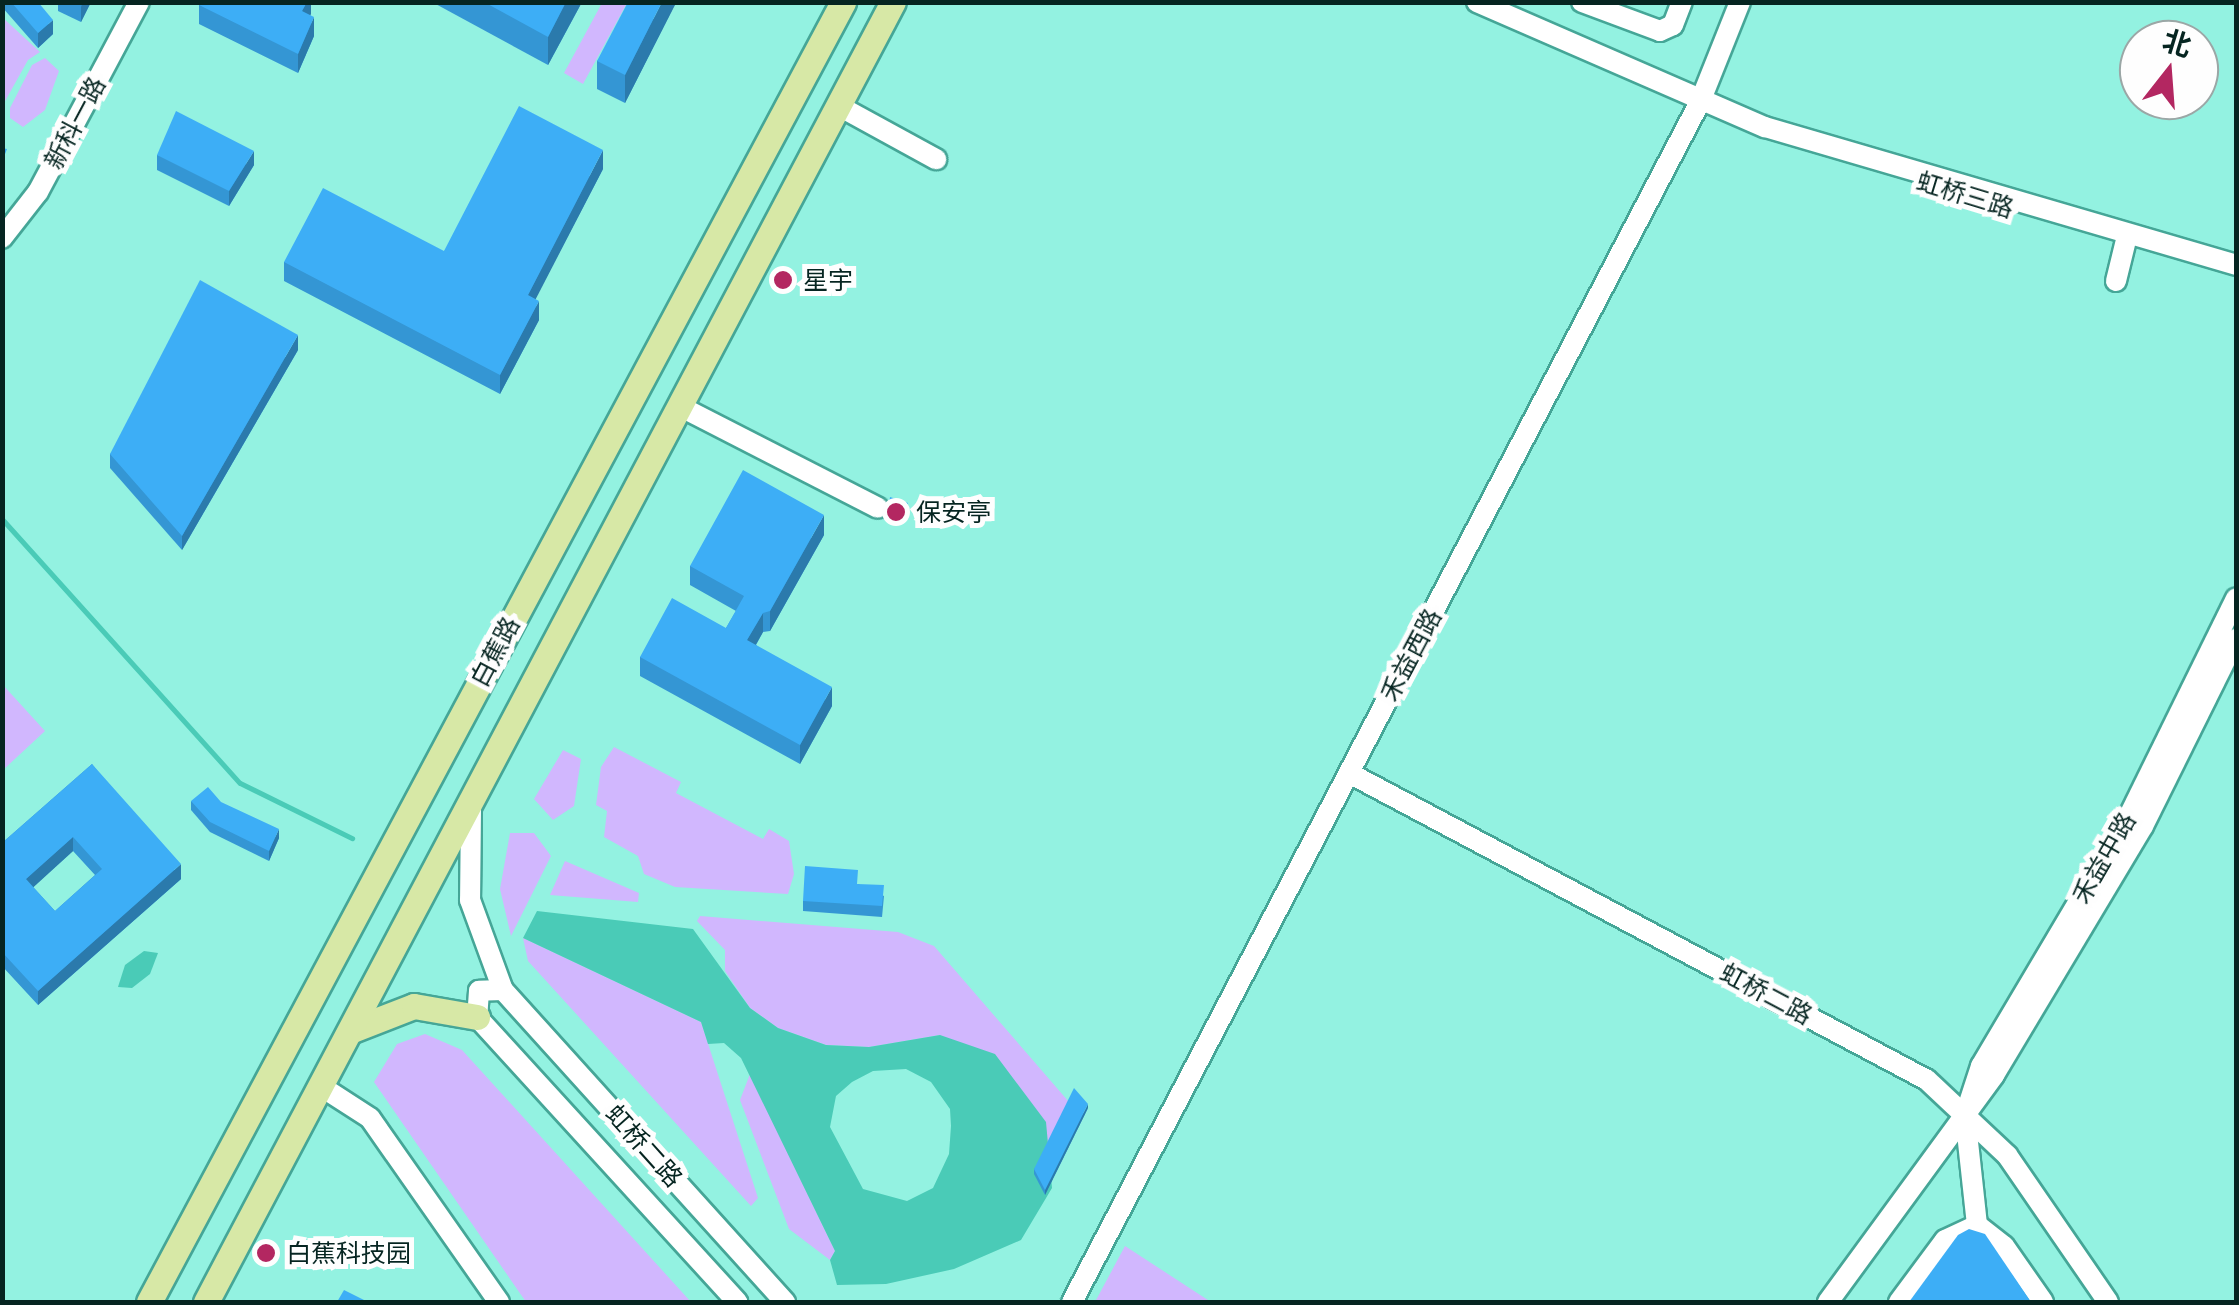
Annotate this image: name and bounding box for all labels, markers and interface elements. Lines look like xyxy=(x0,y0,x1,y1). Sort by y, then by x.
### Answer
north arrow xyxy=(2119,20,2219,120)
text: 北 xyxy=(2159,23,2196,64)
street label: 新科一路 xyxy=(38,72,112,174)
street label: 虹桥三路 xyxy=(1913,166,2017,224)
place label: 星宇 xyxy=(803,265,853,295)
marker: 星宇 xyxy=(772,269,794,291)
place label: 保安亭 xyxy=(916,497,991,527)
marker: 保安亭 xyxy=(885,501,907,523)
street label: 禾益西路 xyxy=(1374,604,1448,706)
street label: 白蕉路 xyxy=(464,612,526,692)
street label: 禾益中路 xyxy=(2066,807,2142,909)
street label: 虹桥二路 xyxy=(1715,957,1817,1031)
street label: 虹桥二路 xyxy=(599,1099,689,1193)
place label: 白蕉科技园 xyxy=(286,1238,411,1268)
marker: 白蕉科技园 xyxy=(255,1242,277,1264)

